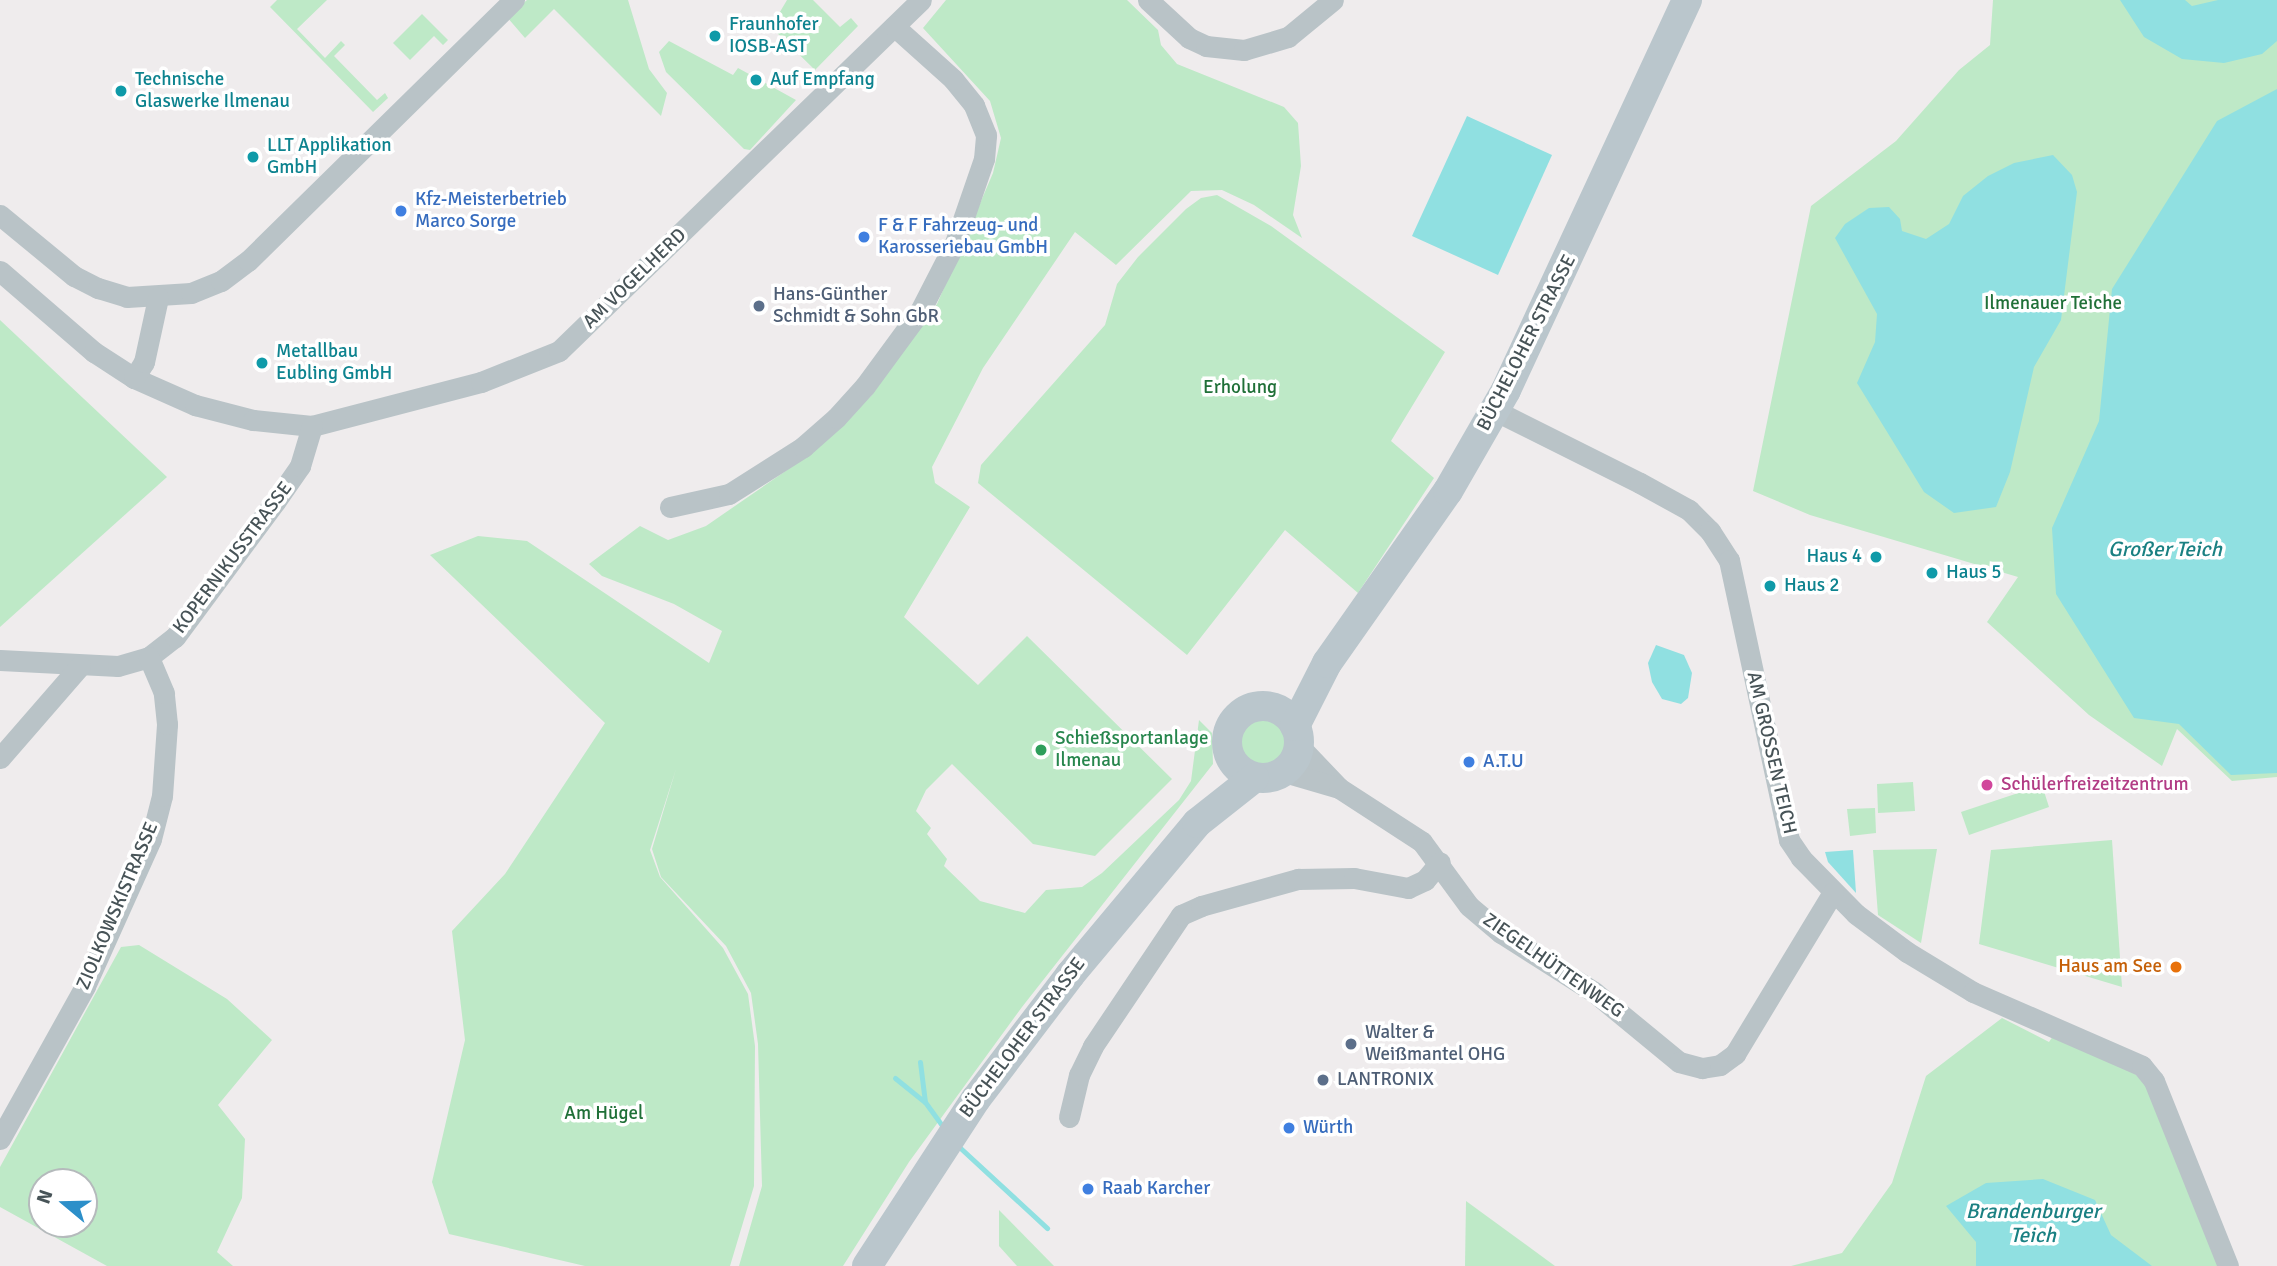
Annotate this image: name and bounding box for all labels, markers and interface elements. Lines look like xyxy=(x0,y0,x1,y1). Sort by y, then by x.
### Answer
place label: Fraunhofer IOSB-AST xyxy=(729,14,819,58)
marker: Fraunhofer IOSB-AST xyxy=(707,28,723,44)
place label: Technische Glaswerke Ilmenau xyxy=(135,69,290,113)
place label: Auf Empfang xyxy=(770,69,875,91)
marker: Auf Empfang xyxy=(748,72,764,88)
marker: Technische Glaswerke Ilmenau xyxy=(113,83,129,99)
place label: LLT Applikation GmbH xyxy=(267,135,392,179)
marker: LLT Applikation GmbH xyxy=(245,149,261,165)
place label: Kfz-Meisterbetrieb Marco Sorge xyxy=(415,189,567,233)
marker: Kfz-Meisterbetrieb Marco Sorge xyxy=(393,203,409,219)
place label: F & F Fahrzeug- und Karosseriebau GmbH xyxy=(878,215,1048,259)
street label: AM VOGELHERD xyxy=(579,224,691,334)
marker: F & F Fahrzeug- und Karosseriebau GmbH xyxy=(856,229,872,245)
street label: BÜCHELOHER STRASSE xyxy=(1473,251,1581,435)
place label: Hans-Günther Schmidt & Sohn GbR xyxy=(773,284,939,328)
park label: Ilmenauer Teiche xyxy=(1984,293,2122,315)
marker: Hans-Günther Schmidt & Sohn GbR xyxy=(751,298,767,314)
place label: Metallbau Eubling GmbH xyxy=(276,341,392,385)
marker: Metallbau Eubling GmbH xyxy=(254,355,270,371)
park label: Erholung xyxy=(1203,377,1277,399)
street label: KOPERNIKUSSTRASSE xyxy=(169,478,297,638)
water label: Großer Teich xyxy=(2108,536,2222,562)
place label: Haus 4 xyxy=(1806,546,1862,568)
marker: Haus 4 xyxy=(1868,549,1884,565)
place label: Haus 5 xyxy=(1946,562,2002,584)
marker: Haus 5 xyxy=(1924,565,1940,581)
place label: Haus 2 xyxy=(1784,575,1840,597)
marker: Haus 2 xyxy=(1762,578,1778,594)
street label: AM GROSSEN TEICH xyxy=(1741,670,1801,836)
place label: Schießsportanlage Ilmenau xyxy=(1055,728,1208,772)
marker: Schießsportanlage Ilmenau xyxy=(1033,742,1049,758)
place label: A.T.U xyxy=(1483,751,1524,773)
marker: A.T.U xyxy=(1461,754,1477,770)
place label: Schülerfreizeitzentrum xyxy=(2001,774,2189,796)
marker: Schülerfreizeitzentrum xyxy=(1979,777,1995,793)
street label: ZIOLKOWSKISTRASSE xyxy=(72,819,164,993)
street label: ZIEGELHÜTTENWEG xyxy=(1478,909,1628,1023)
street label: BÜCHELOHER STRASSE xyxy=(955,953,1091,1123)
place label: Haus am See xyxy=(2058,956,2162,978)
marker: Haus am See xyxy=(2168,959,2184,975)
place label: Walter & Weißmantel OHG xyxy=(1365,1022,1505,1066)
marker: Walter & Weißmantel OHG xyxy=(1343,1036,1359,1052)
place label: LANTRONIX xyxy=(1337,1069,1434,1091)
marker: LANTRONIX xyxy=(1315,1072,1331,1088)
park label: Am Hügel xyxy=(564,1103,644,1125)
place label: Würth xyxy=(1303,1117,1353,1139)
marker: Würth xyxy=(1281,1120,1297,1136)
north arrow xyxy=(28,1168,98,1238)
place label: Raab Karcher xyxy=(1102,1178,1210,1200)
marker: Raab Karcher xyxy=(1080,1181,1096,1197)
text: N xyxy=(32,1187,59,1207)
water label: Brandenburger Teich xyxy=(1966,1198,2100,1248)

